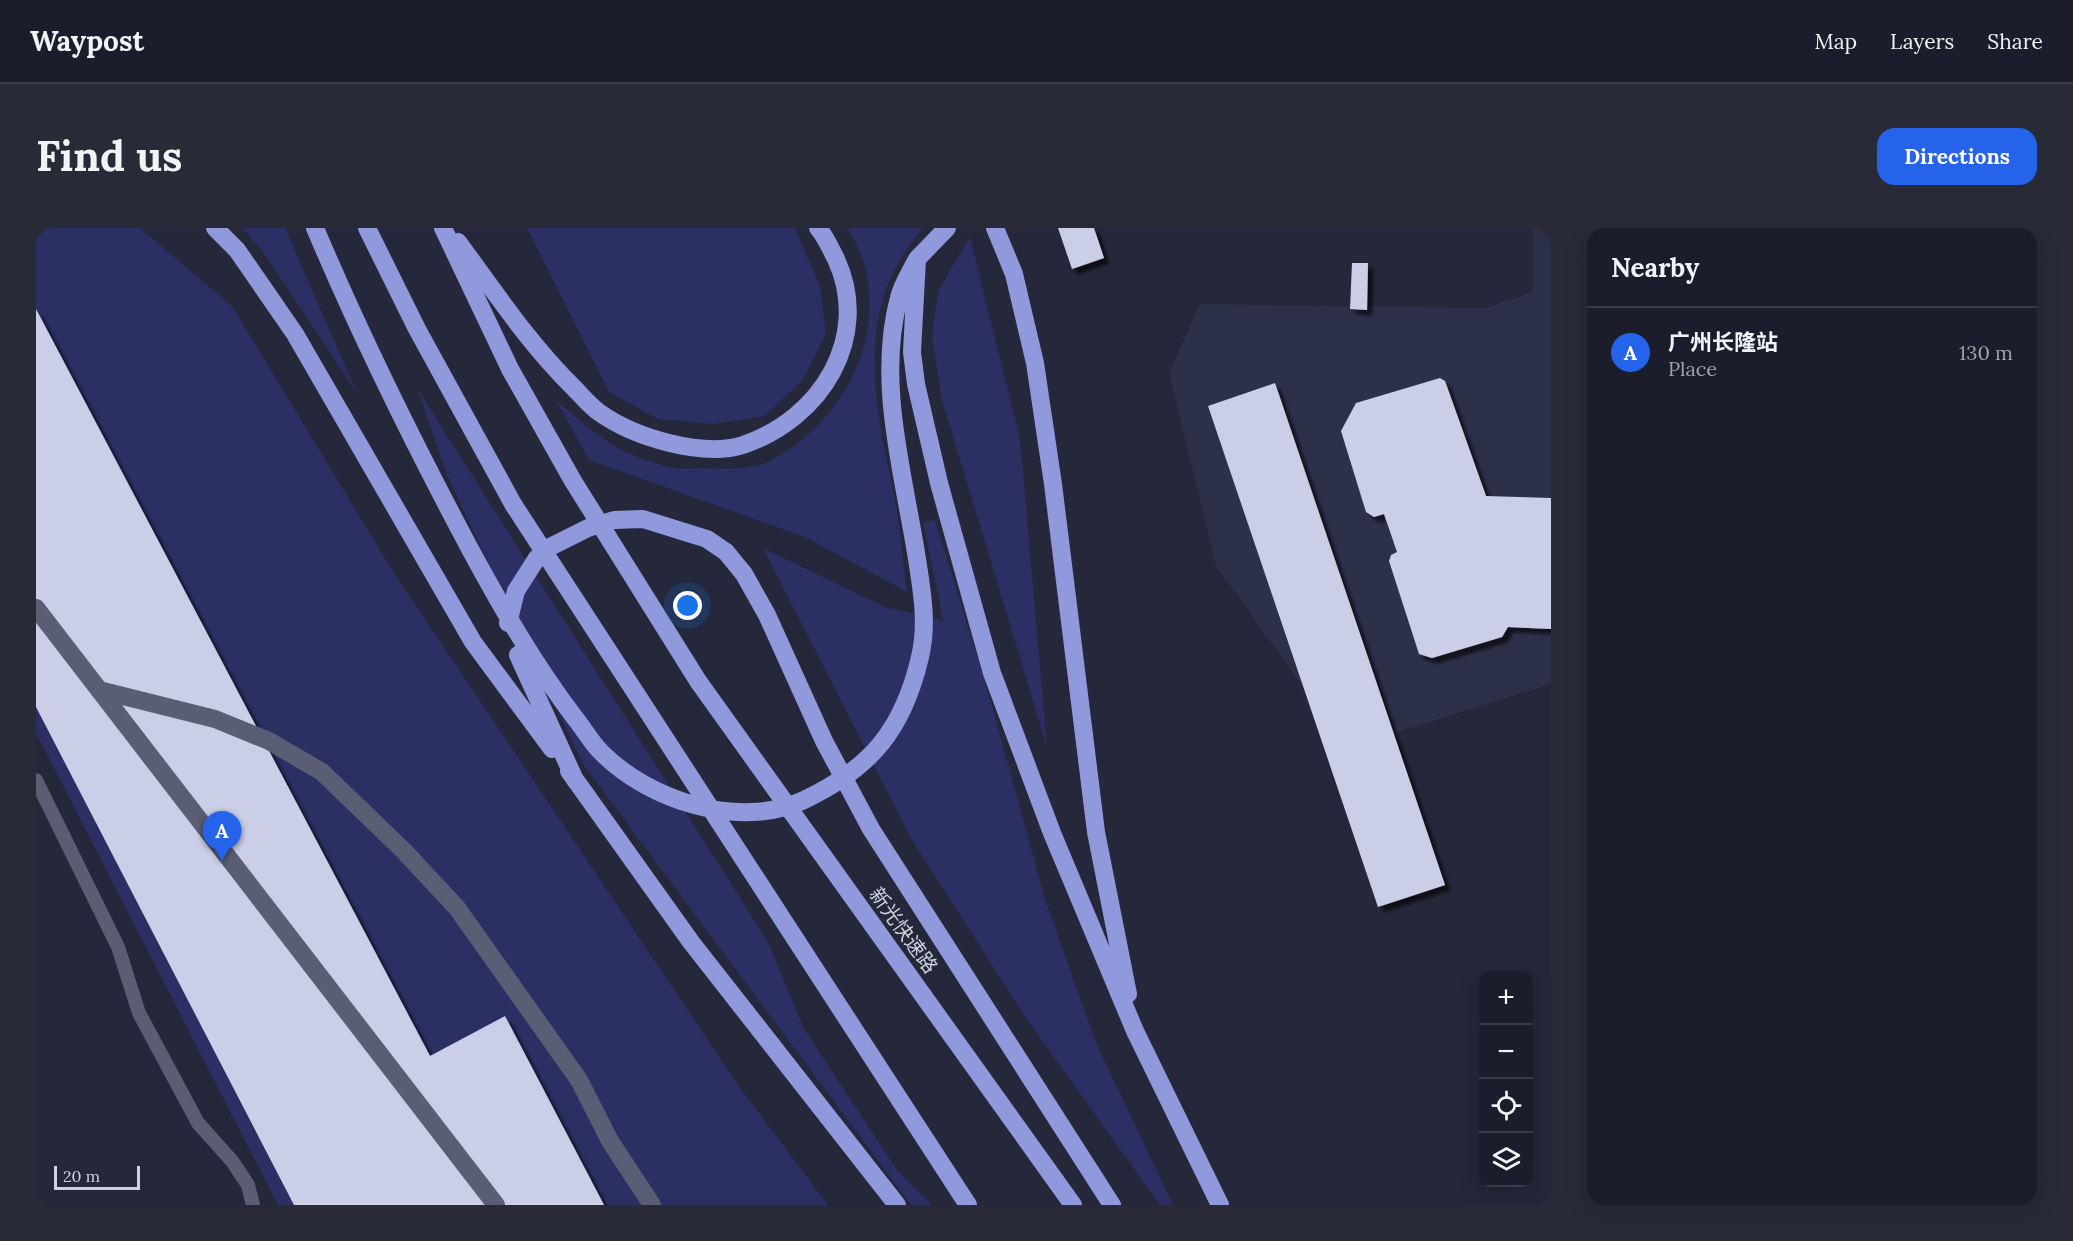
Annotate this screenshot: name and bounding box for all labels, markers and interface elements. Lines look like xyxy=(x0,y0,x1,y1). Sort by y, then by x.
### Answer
text: Waypost xyxy=(30,23,144,59)
text: Map xyxy=(1814,28,1857,55)
text: Layers xyxy=(1890,28,1954,55)
text: Share xyxy=(1987,28,2043,55)
button: Directions xyxy=(1877,128,2037,185)
text: Find us xyxy=(36,129,182,183)
text: Nearby xyxy=(1611,251,1699,284)
text: 广州长隆站 xyxy=(1668,328,1778,356)
text: A xyxy=(1624,340,1637,365)
text: 130 m xyxy=(1959,340,2013,365)
text: Place xyxy=(1668,356,1717,381)
your location xyxy=(673,591,702,620)
pin: A xyxy=(202,812,242,861)
street label: 新光快速路 xyxy=(864,882,944,978)
map controls xyxy=(1479,971,1533,1187)
button: + xyxy=(1479,971,1533,1025)
button: − xyxy=(1479,1025,1533,1079)
button: locate xyxy=(1479,1079,1533,1133)
button: layers xyxy=(1479,1133,1533,1187)
scale bar xyxy=(54,1163,140,1190)
text: 20 m xyxy=(63,1166,100,1186)

